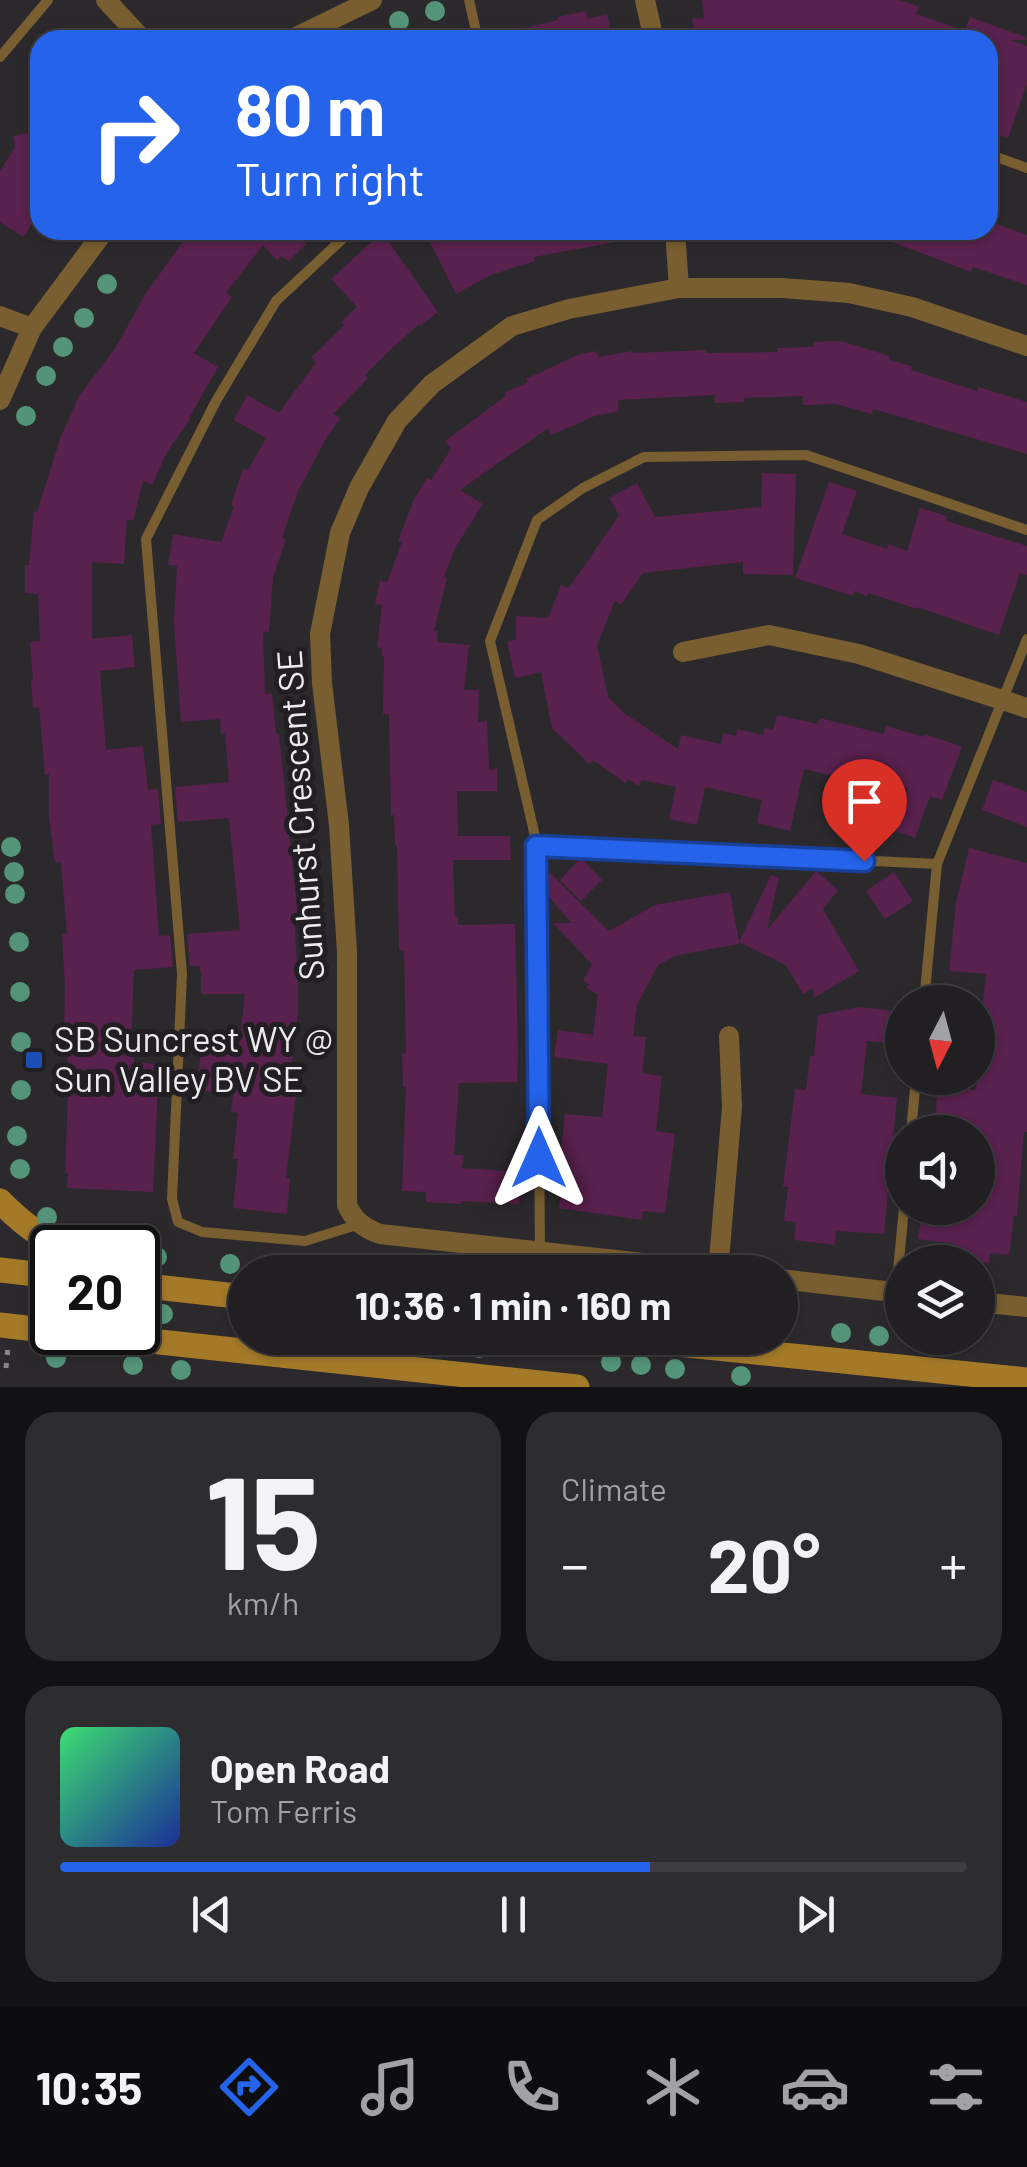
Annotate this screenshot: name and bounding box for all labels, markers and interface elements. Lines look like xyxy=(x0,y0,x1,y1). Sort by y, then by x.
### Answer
text: 80 m xyxy=(235,66,385,150)
icon: right xyxy=(70,70,200,200)
text: Turn right xyxy=(235,151,425,205)
street label: Sunhurst Crescent SE xyxy=(267,649,331,982)
pin xyxy=(822,759,907,862)
icon: arrive xyxy=(837,774,892,829)
north arrow xyxy=(885,985,995,1095)
map controls xyxy=(885,985,995,1355)
place label: SB Suncrest WY @ Sun Valley BV SE xyxy=(54,1017,333,1099)
marker: SB Suncrest WY @ Sun Valley BV SE xyxy=(23,1049,45,1071)
position arrow xyxy=(487,1106,591,1210)
button: sound xyxy=(885,1115,995,1225)
speed limit sign: 20 xyxy=(30,1225,160,1355)
button: layers xyxy=(885,1245,995,1355)
text: 10:36 · 1 min · 160 m xyxy=(355,1282,671,1328)
text: 15 xyxy=(205,1440,321,1596)
text: Climate xyxy=(561,1469,667,1507)
text: 20° xyxy=(708,1518,820,1608)
text: − xyxy=(561,1530,589,1596)
text: + xyxy=(939,1530,967,1596)
text: km/h xyxy=(227,1583,299,1621)
text: Open Road xyxy=(210,1745,390,1791)
text: Tom Ferris xyxy=(210,1791,357,1829)
icon: previous xyxy=(184,1887,239,1942)
icon: pause xyxy=(486,1887,541,1942)
icon: next xyxy=(788,1887,843,1942)
icon: directions xyxy=(214,2052,284,2122)
icon: music xyxy=(355,2052,425,2122)
icon: phone xyxy=(497,2052,567,2122)
icon: climate xyxy=(638,2052,708,2122)
icon: car xyxy=(780,2052,850,2122)
icon: filters xyxy=(921,2052,991,2122)
text: 10:35 xyxy=(36,2060,142,2114)

